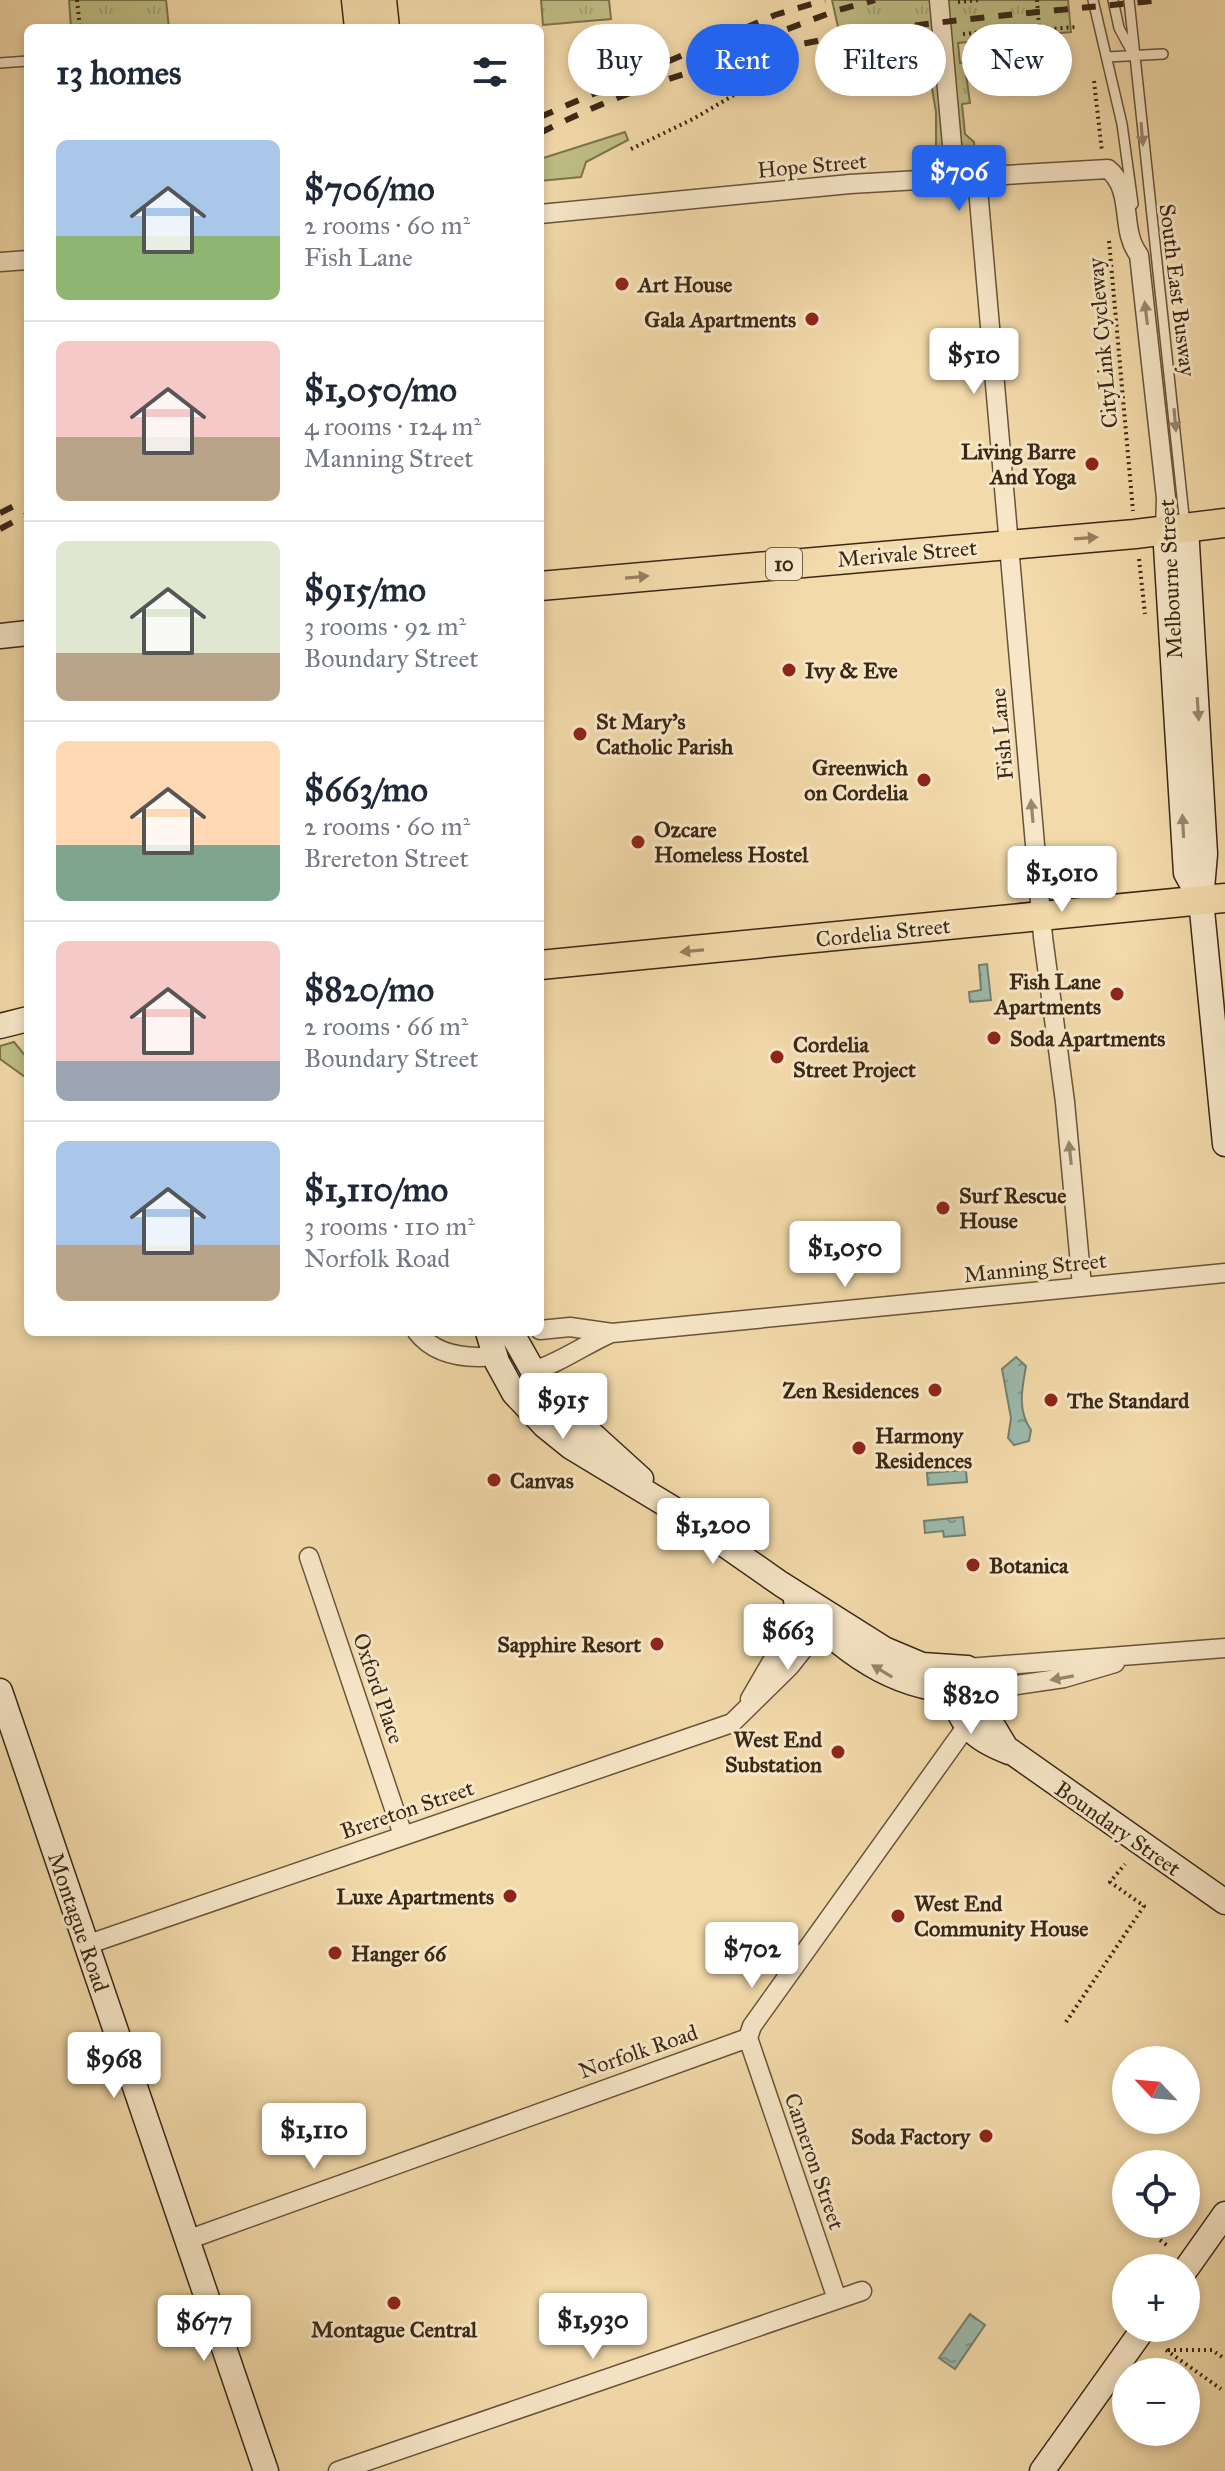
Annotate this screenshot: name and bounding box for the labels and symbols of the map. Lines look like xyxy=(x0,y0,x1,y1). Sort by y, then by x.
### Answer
one-way arrow xyxy=(1136,122,1149,147)
pin: $706 xyxy=(912,145,1006,213)
street label: Hope Street xyxy=(756,147,868,184)
street label: South East Busway xyxy=(1154,202,1202,379)
street label: CityLink Cycleway xyxy=(1082,256,1123,429)
place label: Art House xyxy=(636,271,733,298)
marker: Art House xyxy=(613,275,631,293)
one-way arrow xyxy=(1140,300,1153,325)
place label: Gala Apartments xyxy=(644,306,796,333)
marker: Gala Apartments xyxy=(803,310,821,328)
pin: $510 xyxy=(927,328,1021,396)
one-way arrow xyxy=(1169,408,1182,433)
place label: Living Barre And Yoga xyxy=(961,438,1077,490)
marker: Living Barre And Yoga xyxy=(1083,455,1101,473)
street label: Melbourne Street xyxy=(1153,498,1188,660)
one-way arrow xyxy=(1074,531,1099,544)
street label: Merivale Street xyxy=(836,534,978,573)
road number: 10 xyxy=(766,548,802,580)
one-way arrow xyxy=(625,570,650,583)
place label: Ivy & Eve xyxy=(805,657,898,684)
marker: Ivy & Eve xyxy=(780,661,798,679)
street label: Fish Lane xyxy=(984,687,1019,781)
one-way arrow xyxy=(1192,697,1205,722)
place label: St Mary's Catholic Parish xyxy=(596,708,734,760)
marker: St Mary's Catholic Parish xyxy=(571,725,589,743)
place label: Greenwich on Cordelia xyxy=(804,754,909,806)
marker: Greenwich on Cordelia xyxy=(915,771,933,789)
one-way arrow xyxy=(1025,798,1038,823)
one-way arrow xyxy=(1177,813,1190,838)
place label: Ozcare Homeless Hostel xyxy=(654,816,809,868)
marker: Ozcare Homeless Hostel xyxy=(629,833,647,851)
pin: $1,010 xyxy=(997,846,1127,914)
street label: Cordelia Street xyxy=(814,912,952,953)
one-way arrow xyxy=(679,945,704,958)
place label: Fish Lane Apartments xyxy=(993,968,1101,1020)
marker: Fish Lane Apartments xyxy=(1108,985,1126,1003)
place label: Soda Apartments xyxy=(1010,1025,1165,1052)
marker: Soda Apartments xyxy=(985,1029,1003,1047)
place label: Cordelia Street Project xyxy=(793,1031,916,1083)
marker: Cordelia Street Project xyxy=(768,1048,786,1066)
one-way arrow xyxy=(1063,1140,1076,1165)
place label: Surf Rescue House xyxy=(959,1182,1067,1234)
marker: Surf Rescue House xyxy=(934,1199,952,1217)
pin: $1,050 xyxy=(780,1221,910,1289)
street label: Manning Street xyxy=(962,1247,1108,1288)
pin: $915 xyxy=(516,1373,610,1441)
place label: Zen Residences xyxy=(782,1377,919,1404)
marker: Zen Residences xyxy=(926,1381,944,1399)
place label: The Standard xyxy=(1066,1387,1190,1414)
marker: The Standard xyxy=(1042,1391,1060,1409)
place label: Harmony Residences xyxy=(875,1422,972,1474)
marker: Harmony Residences xyxy=(850,1439,868,1457)
place label: Canvas xyxy=(510,1467,574,1494)
marker: Canvas xyxy=(485,1471,503,1489)
pin: $1,200 xyxy=(648,1498,778,1566)
place label: Botanica xyxy=(989,1552,1069,1579)
marker: Botanica xyxy=(964,1556,982,1574)
pin: $663 xyxy=(741,1604,835,1672)
street label: Oxford Place xyxy=(347,1629,410,1747)
place label: Sapphire Resort xyxy=(497,1631,641,1658)
marker: Sapphire Resort xyxy=(648,1635,666,1653)
one-way arrow xyxy=(871,1664,893,1678)
pin: $820 xyxy=(924,1668,1018,1736)
one-way arrow xyxy=(1049,1672,1074,1684)
place label: West End Substation xyxy=(725,1726,823,1778)
marker: West End Substation xyxy=(829,1743,847,1761)
street label: Brereton Street xyxy=(337,1774,478,1845)
street label: Boundary Street xyxy=(1049,1775,1186,1882)
street label: Montague Road xyxy=(42,1849,115,1995)
place label: Luxe Apartments xyxy=(336,1883,494,1910)
marker: Luxe Apartments xyxy=(501,1887,519,1905)
place label: West End Community House xyxy=(914,1890,1088,1942)
marker: West End Community House xyxy=(889,1907,907,1925)
pin: $702 xyxy=(705,1922,799,1990)
place label: Hanger 66 xyxy=(351,1940,448,1967)
marker: Hanger 66 xyxy=(326,1944,344,1962)
street label: Norfolk Road xyxy=(575,2019,701,2084)
pin: $968 xyxy=(67,2032,161,2100)
north arrow xyxy=(1112,2046,1200,2134)
street label: Cameron Street xyxy=(779,2089,851,2233)
pin: $1,110 xyxy=(249,2103,379,2171)
place label: Soda Factory xyxy=(851,2123,972,2150)
marker: Soda Factory xyxy=(977,2127,995,2145)
pin: $1,930 xyxy=(528,2293,658,2361)
marker: Montague Central xyxy=(385,2294,403,2312)
pin: $677 xyxy=(157,2295,251,2363)
place label: Montague Central xyxy=(311,2316,478,2343)

